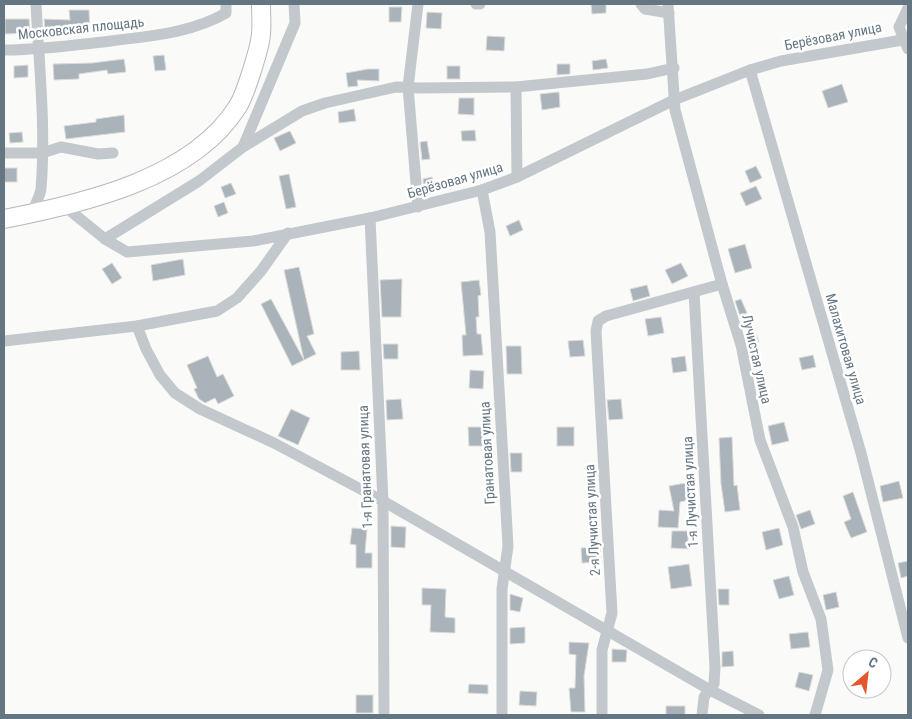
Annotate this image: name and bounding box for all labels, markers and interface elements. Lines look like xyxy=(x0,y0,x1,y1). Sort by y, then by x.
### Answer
street label: Московская площадь xyxy=(17,13,145,43)
street label: Берёзовая улица xyxy=(783,19,883,53)
street label: Берёзовая улица xyxy=(405,159,505,201)
street label: Малахитовая улица xyxy=(823,292,869,406)
street label: Лучистая улица xyxy=(739,313,775,405)
street label: Гранатовая улица xyxy=(476,401,498,505)
street label: 1-я Гранатовая улица xyxy=(355,405,375,529)
street label: 1-я Лучистая улица xyxy=(679,436,701,548)
street label: 2-я Лучистая улица xyxy=(581,464,603,576)
north arrow xyxy=(842,649,892,699)
text: С xyxy=(866,654,880,671)

